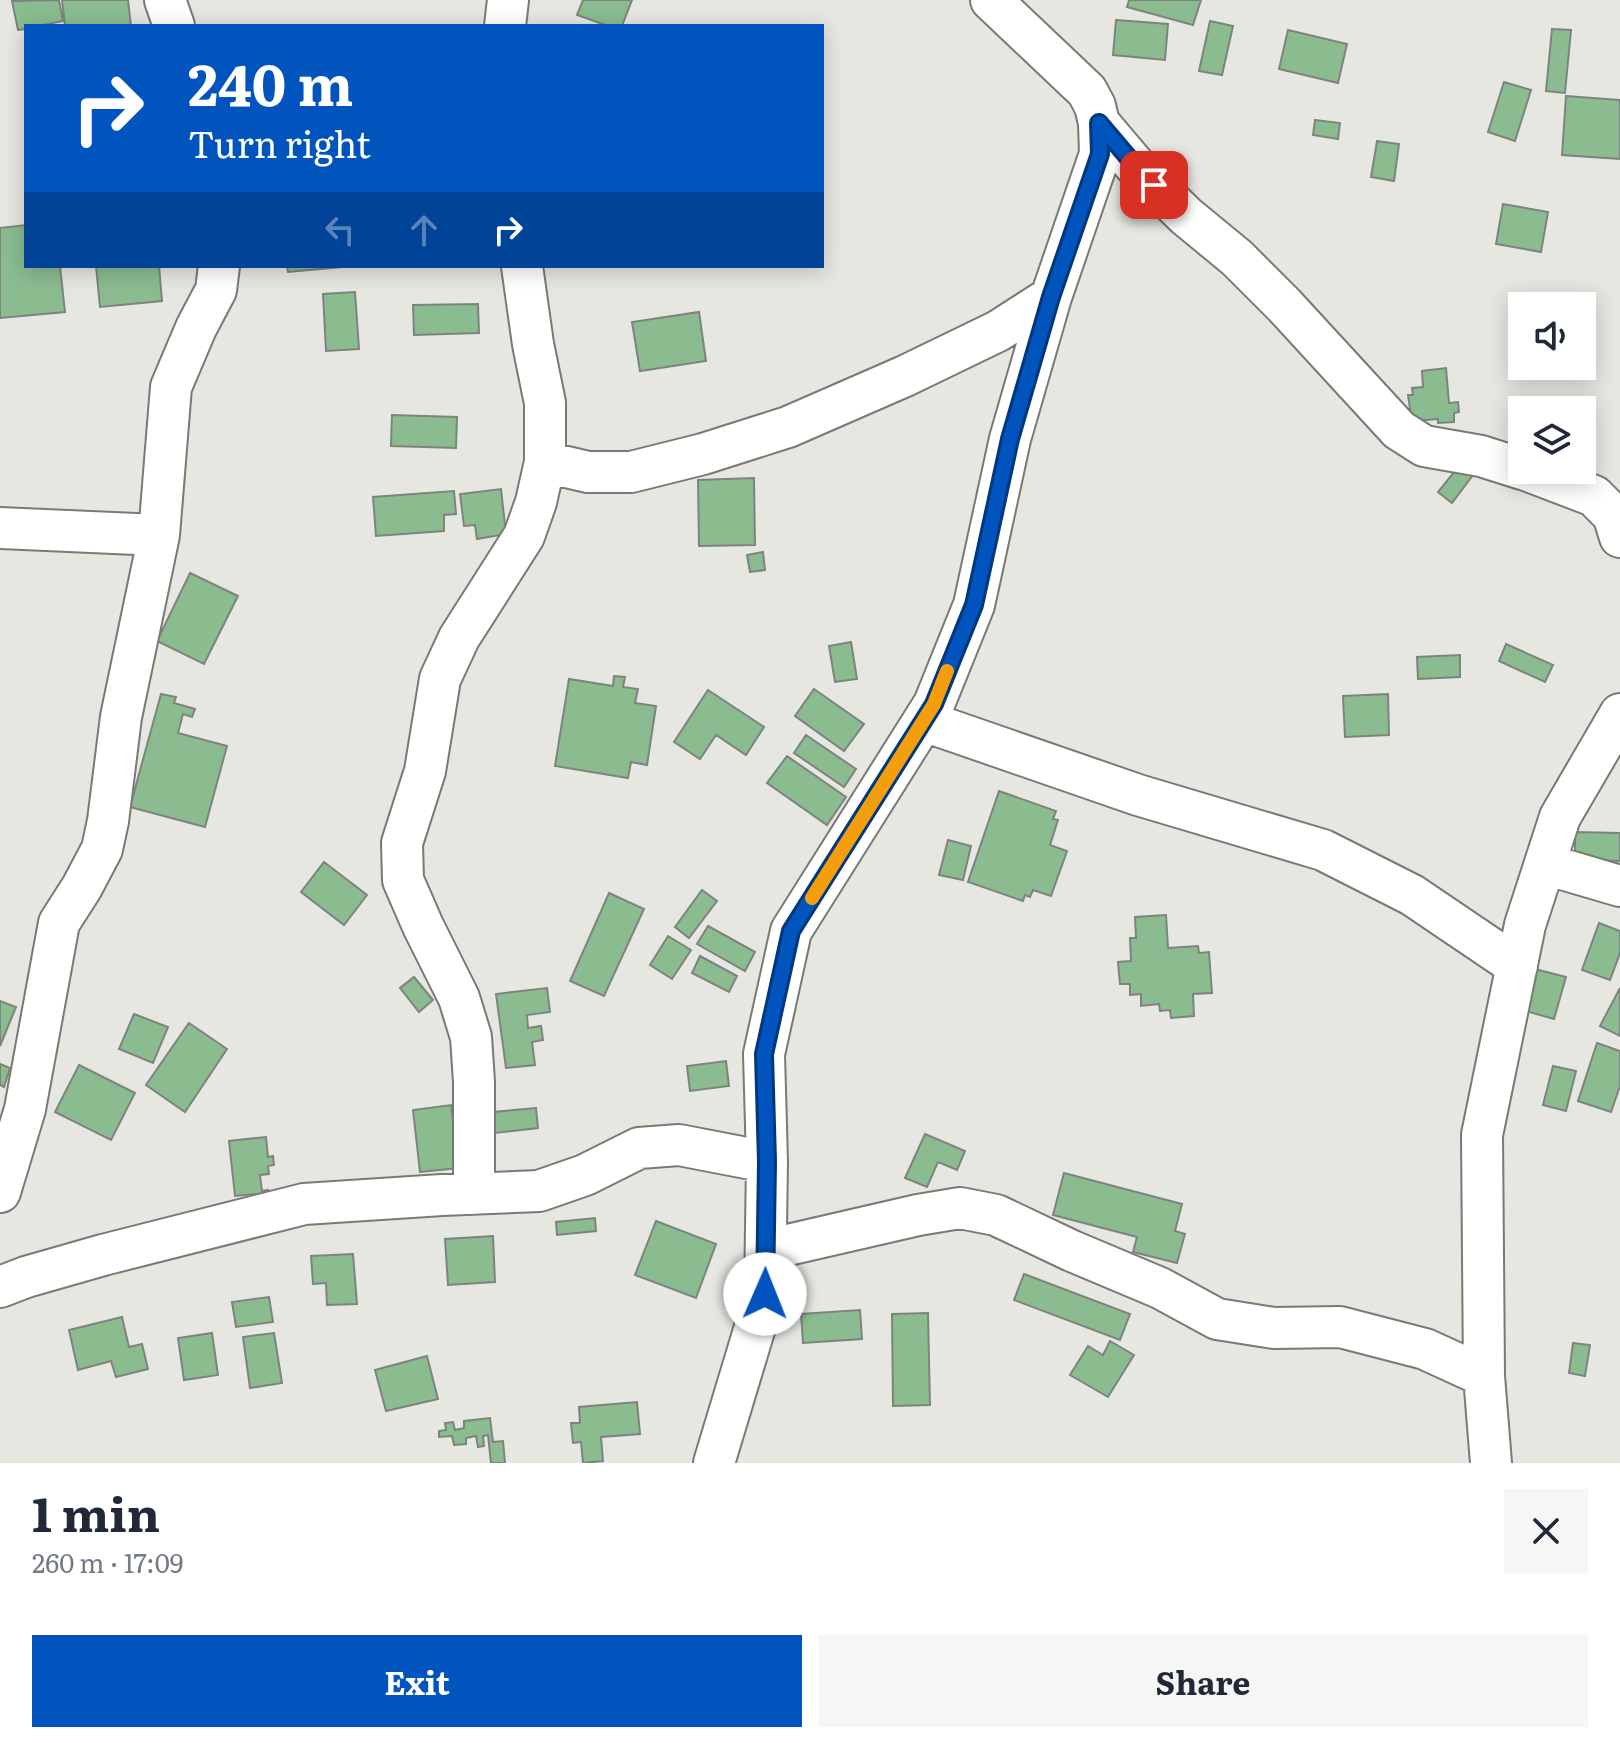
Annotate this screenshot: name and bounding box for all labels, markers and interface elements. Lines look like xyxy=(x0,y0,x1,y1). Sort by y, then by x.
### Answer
text: 240 m xyxy=(188,40,353,123)
icon: right xyxy=(56,56,160,160)
text: Turn right xyxy=(188,116,371,169)
pin xyxy=(1120,151,1188,219)
icon: arrive xyxy=(1132,163,1176,207)
icon: left xyxy=(318,208,362,252)
icon: ahead xyxy=(402,208,446,252)
icon: right xyxy=(486,208,530,252)
map controls xyxy=(1508,292,1596,484)
button: sound xyxy=(1508,292,1596,380)
button: layers xyxy=(1508,396,1596,484)
position arrow xyxy=(723,1252,807,1336)
text: 1 min xyxy=(32,1476,160,1547)
button: close xyxy=(1504,1489,1588,1573)
text: 260 m · 17:09 xyxy=(32,1542,183,1581)
button: Exit xyxy=(32,1635,802,1727)
button: Share xyxy=(818,1635,1588,1727)

